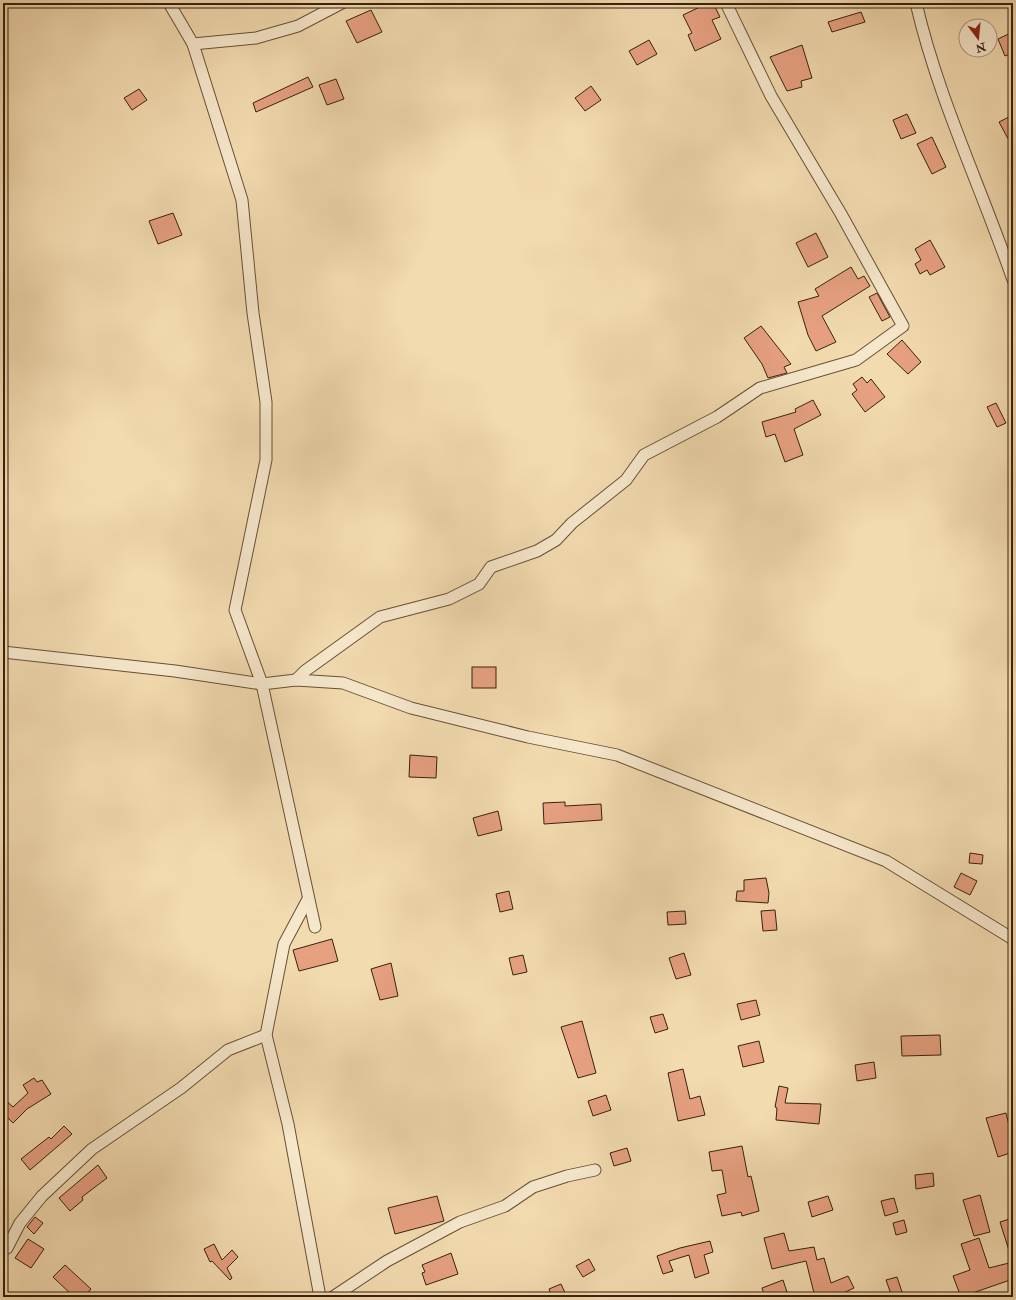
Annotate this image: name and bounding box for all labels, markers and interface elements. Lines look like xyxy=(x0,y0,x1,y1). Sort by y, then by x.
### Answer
north arrow xyxy=(958,18,998,58)
text: N xyxy=(973,39,988,55)

